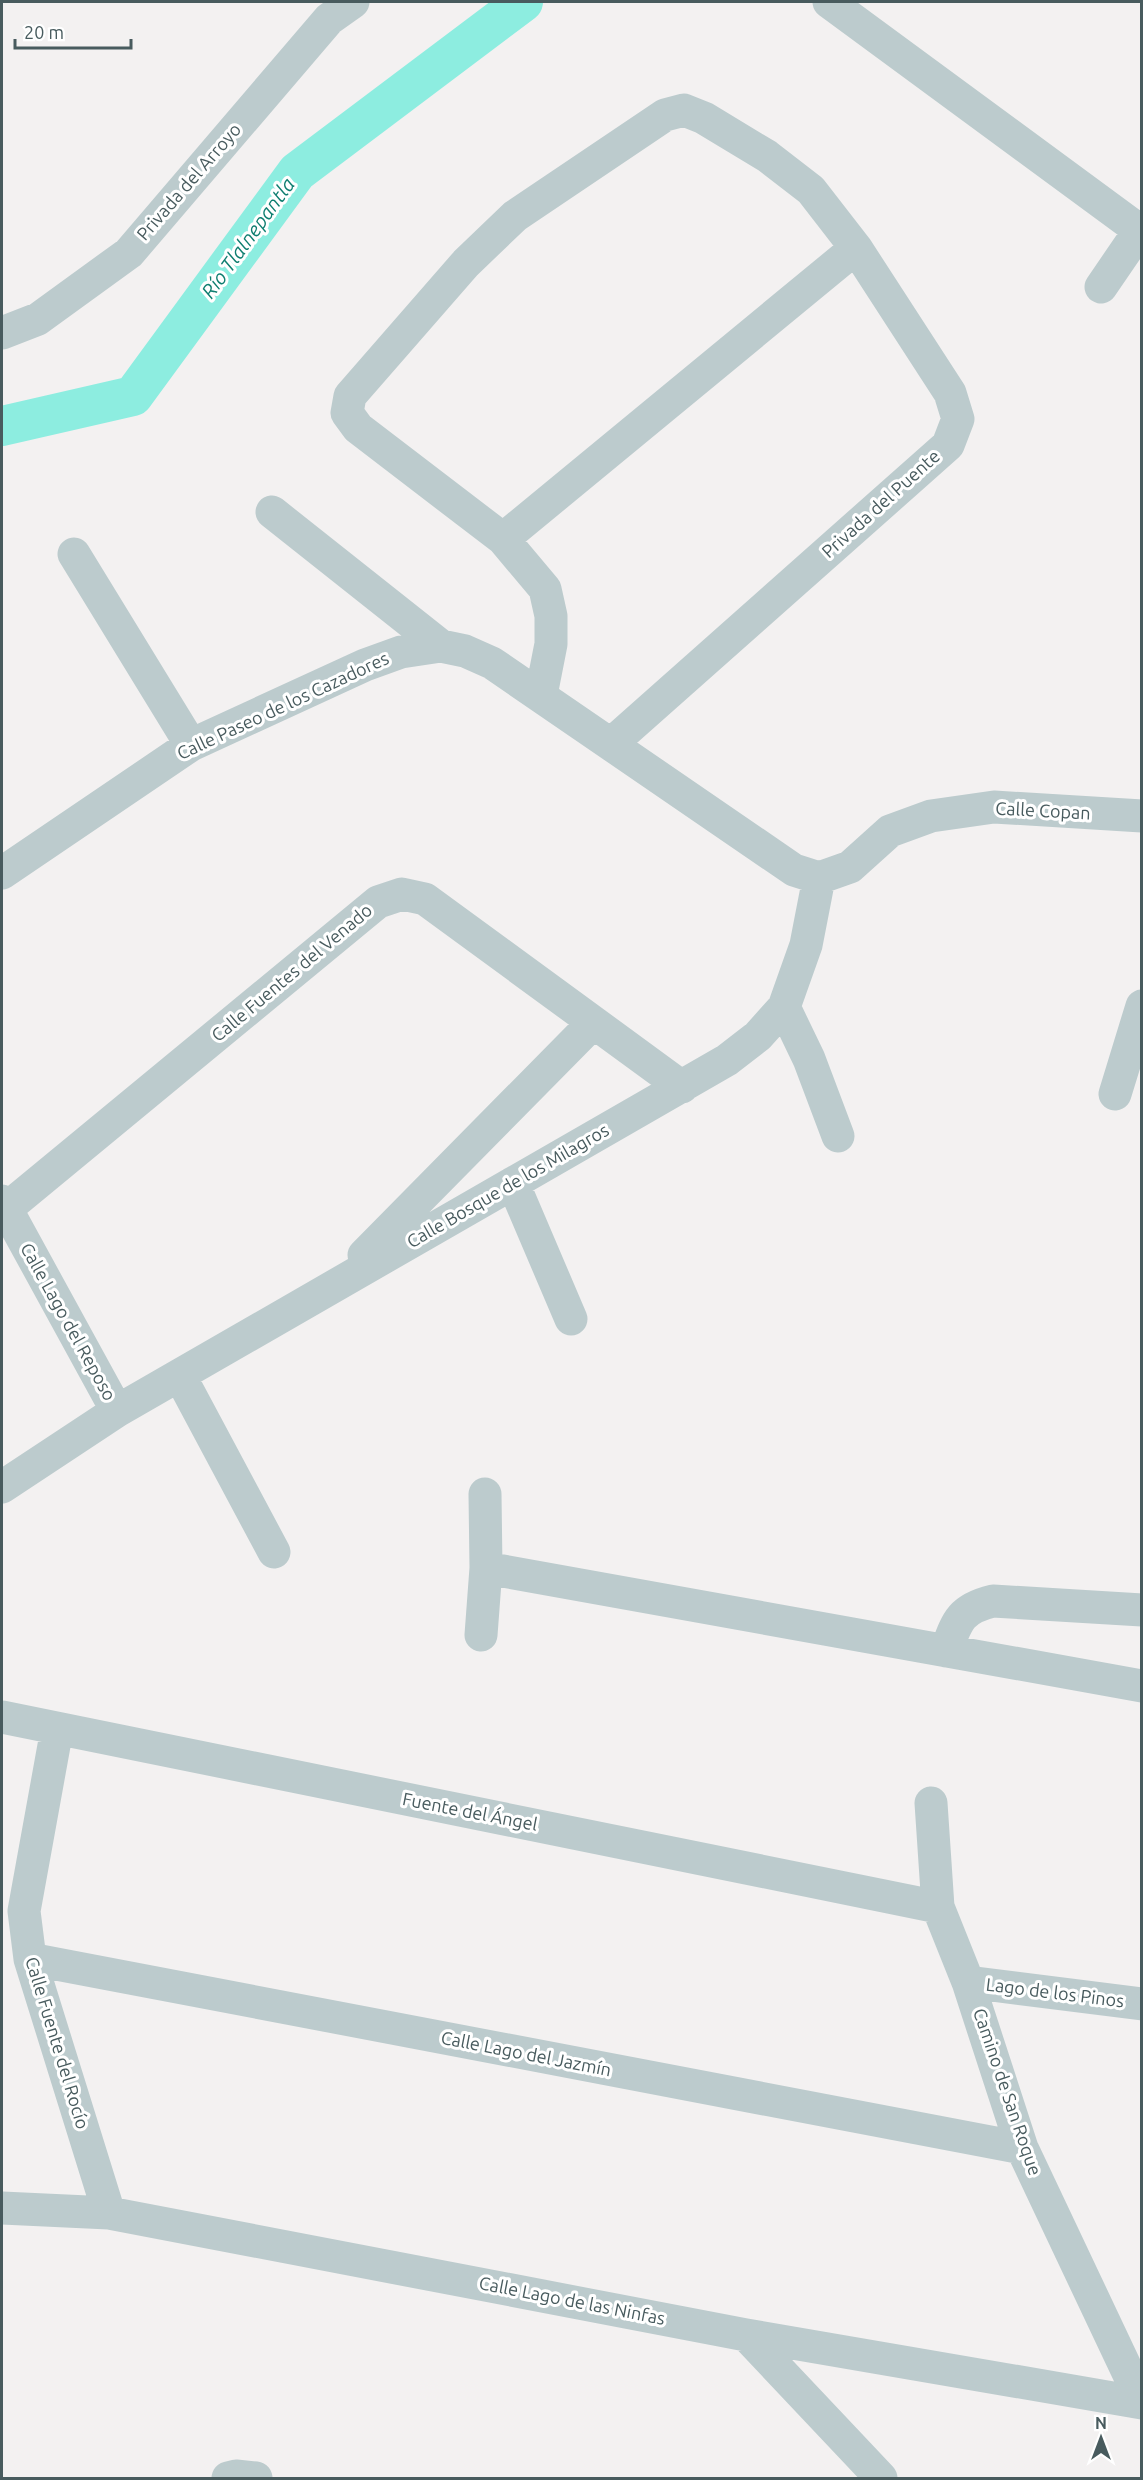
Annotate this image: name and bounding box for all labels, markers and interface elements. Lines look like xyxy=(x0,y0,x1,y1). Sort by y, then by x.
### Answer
scale bar xyxy=(15,12,130,50)
text: 20 m xyxy=(24,22,64,42)
street label: Privada del Arroyo xyxy=(132,119,244,244)
water label: Río Tlalnepantla xyxy=(196,173,299,302)
street label: Privada del Puente xyxy=(817,445,943,561)
street label: Calle Paseo de los Cazadores xyxy=(174,647,392,763)
street label: Calle Copan xyxy=(995,798,1091,822)
street label: Calle Fuentes del Venado xyxy=(207,899,376,1045)
street label: Calle Bosque de los Milagros xyxy=(403,1119,612,1251)
street label: Calle Lago del Reposo xyxy=(17,1239,121,1404)
street label: Fuente del Ángel xyxy=(401,1787,540,1834)
street label: Calle Fuente del Rocío xyxy=(22,1954,94,2131)
street label: Lago de los Pinos xyxy=(985,1974,1125,2010)
street label: Camino de San Roque xyxy=(970,2006,1046,2178)
street label: Calle Lago del Jazmín xyxy=(439,2027,613,2079)
street label: Calle Lago de las Ninfas xyxy=(477,2272,667,2328)
north arrow xyxy=(1071,2408,1131,2468)
text: N xyxy=(1095,2414,1107,2432)

